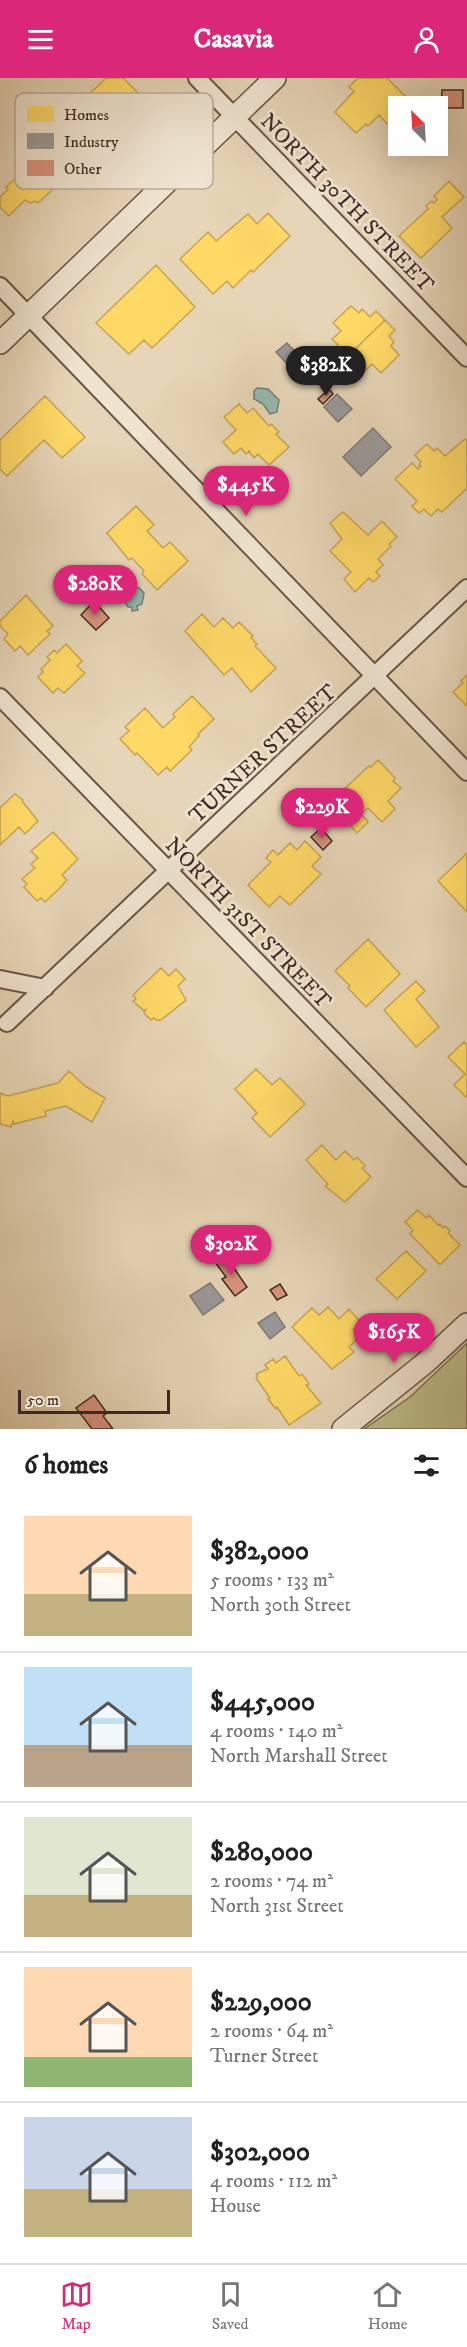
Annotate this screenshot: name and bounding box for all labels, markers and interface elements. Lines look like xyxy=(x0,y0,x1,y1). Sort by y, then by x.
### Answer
text: Casavia xyxy=(193,22,274,56)
icon: menu xyxy=(24,23,57,56)
icon: person xyxy=(410,23,443,56)
legend xyxy=(15,93,213,189)
north arrow xyxy=(388,96,448,156)
map controls xyxy=(388,96,448,156)
text: Homes xyxy=(64,105,109,125)
street label: NORTH 30TH STREET xyxy=(254,108,440,298)
text: Industry xyxy=(64,132,119,152)
text: Other xyxy=(64,159,101,179)
pin: $382K xyxy=(284,346,368,397)
text: $382K xyxy=(300,353,352,378)
pin: $445K xyxy=(204,466,288,517)
text: $445K xyxy=(217,473,275,498)
pin: $280K xyxy=(53,565,137,616)
text: $280K xyxy=(67,572,123,597)
street label: TURNER STREET xyxy=(184,679,343,829)
pin: $229K xyxy=(280,788,364,839)
text: $229K xyxy=(295,795,349,820)
street label: NORTH 31ST STREET xyxy=(159,832,337,1015)
pin: $302K xyxy=(189,1225,273,1276)
text: $302K xyxy=(204,1232,258,1257)
pin: $165K xyxy=(352,1313,436,1364)
text: $165K xyxy=(368,1320,420,1345)
scale bar xyxy=(18,1387,170,1414)
text: 50 m xyxy=(27,1390,59,1410)
text: 6 homes xyxy=(24,1449,108,1482)
icon: filters xyxy=(410,1449,443,1482)
text: $382,000 xyxy=(210,1535,309,1568)
icon: home xyxy=(72,1540,144,1612)
text: 5 rooms · 133 m² xyxy=(210,1568,334,1593)
text: North 30th Street xyxy=(210,1593,351,1618)
text: $445,000 xyxy=(210,1686,315,1719)
icon: home xyxy=(72,1691,144,1763)
text: 4 rooms · 140 m² xyxy=(210,1719,343,1744)
text: North Marshall Street xyxy=(210,1744,388,1769)
text: $280,000 xyxy=(210,1836,313,1869)
icon: home xyxy=(72,1841,144,1913)
text: 2 rooms · 74 m² xyxy=(210,1869,333,1894)
text: North 31st Street xyxy=(210,1894,344,1919)
text: $229,000 xyxy=(210,1986,312,2019)
icon: home xyxy=(72,1991,144,2063)
text: 2 rooms · 64 m² xyxy=(210,2019,333,2044)
text: Turner Street xyxy=(210,2044,318,2069)
text: $302,000 xyxy=(210,2136,310,2169)
icon: home xyxy=(72,2141,144,2213)
text: 4 rooms · 112 m² xyxy=(210,2169,338,2194)
text: House xyxy=(210,2194,261,2219)
tab: Map xyxy=(60,2278,93,2334)
tab: Saved xyxy=(212,2278,249,2334)
tab: Home xyxy=(368,2278,407,2334)

